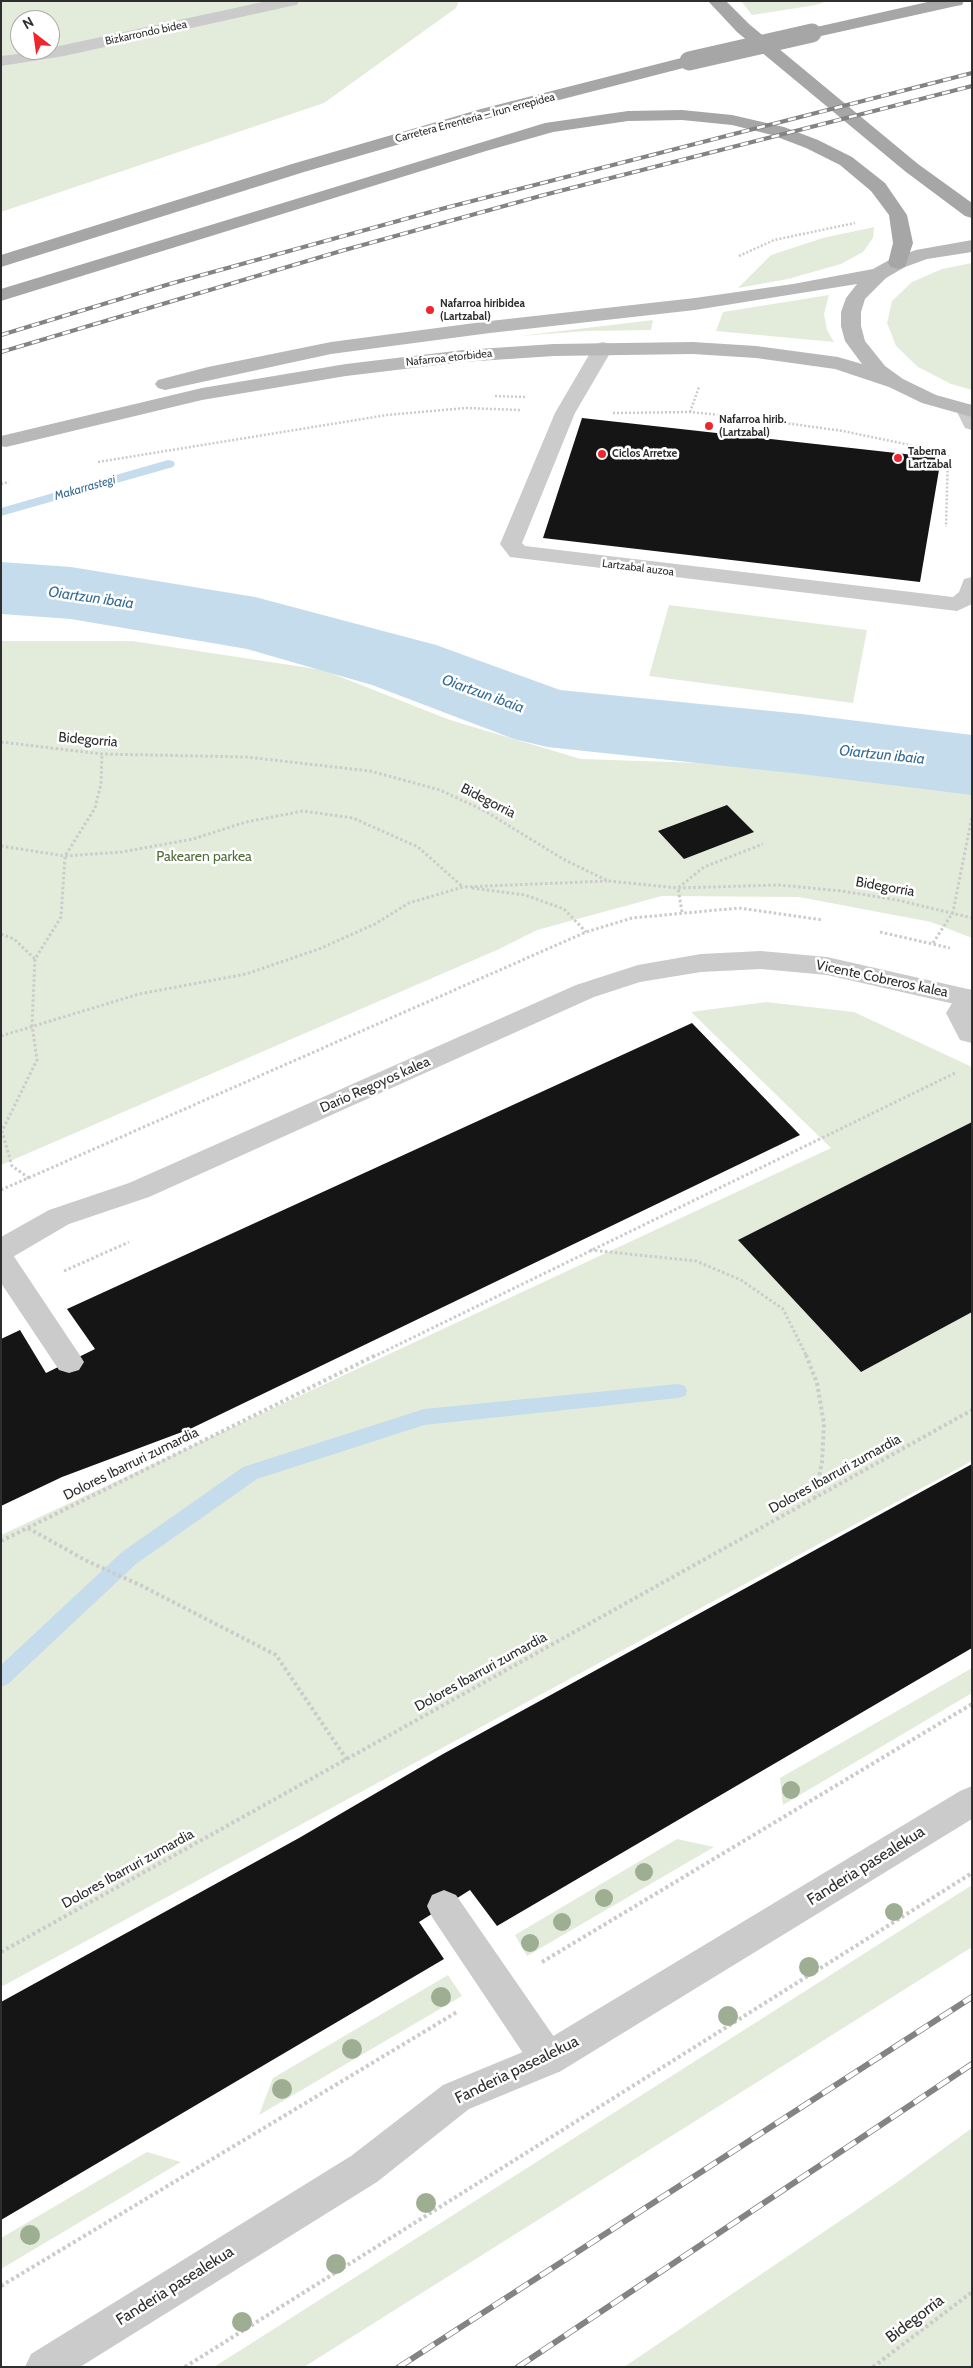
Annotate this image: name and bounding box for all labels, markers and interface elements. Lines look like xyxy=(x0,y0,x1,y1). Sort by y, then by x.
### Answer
north arrow xyxy=(10,10,60,60)
text: N xyxy=(19,13,37,33)
street label: Bizkarrondo bidea xyxy=(104,18,188,48)
street label: Carretera Errenteria – Irun errepidea xyxy=(394,90,556,146)
place label: Nafarroa hiribidea (Lartzabal) xyxy=(440,297,525,323)
marker: Nafarroa hiribidea (Lartzabal) xyxy=(424,304,436,316)
street label: Nafarroa etorbidea xyxy=(405,347,493,369)
place label: Nafarroa hirib. (Lartzabal) xyxy=(719,413,786,439)
marker: Nafarroa hirib. (Lartzabal) xyxy=(703,420,715,432)
place label: Taberna Lartzabal xyxy=(908,445,952,471)
place label: Ciclos Arretxe xyxy=(612,447,677,461)
marker: Ciclos Arretxe xyxy=(596,448,608,460)
marker: Taberna Lartzabal xyxy=(892,452,904,464)
water label: Makarrastegi xyxy=(53,472,117,504)
street label: Lartzabal auzoa xyxy=(601,557,675,579)
water label: Oiartzun ibaia xyxy=(47,583,135,613)
water label: Oiartzun ibaia xyxy=(439,671,527,717)
street label: Bidegorria xyxy=(58,729,118,751)
water label: Oiartzun ibaia xyxy=(838,742,926,768)
street label: Bidegorria xyxy=(458,780,518,822)
park label: Pakearen parkea xyxy=(156,849,252,865)
street label: Bidegorria xyxy=(854,874,916,900)
street label: Vicente Cobreros kalea xyxy=(814,957,950,1001)
street label: Dario Regoyos kalea xyxy=(317,1053,433,1117)
street label: Dolores Ibarruri zumardia xyxy=(61,1424,201,1504)
street label: Dolores Ibarruri zumardia xyxy=(766,1431,904,1517)
street label: Dolores Ibarruri zumardia xyxy=(412,1629,550,1715)
street label: Fanderia pasealekua xyxy=(804,1822,928,1910)
street label: Dolores Ibarruri zumardia xyxy=(59,1826,197,1912)
street label: Fanderia pasealekua xyxy=(452,2032,582,2108)
street label: Fanderia pasealekua xyxy=(113,2242,237,2330)
street label: Bidegorria xyxy=(882,2291,948,2347)

